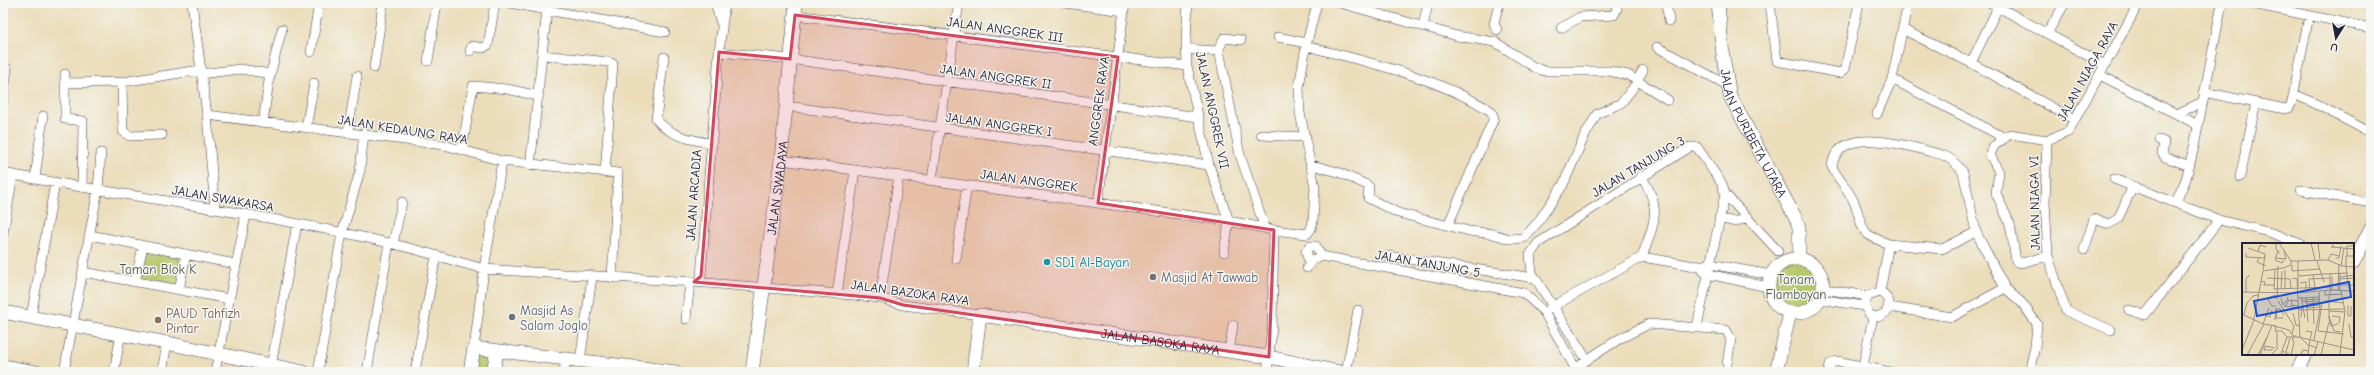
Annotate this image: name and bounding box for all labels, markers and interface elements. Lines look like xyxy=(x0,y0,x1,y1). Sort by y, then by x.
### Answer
street label: JALAN ANGGREK III xyxy=(946,14,1064,45)
north arrow xyxy=(2316,18,2356,58)
street label: JALAN NIAGA RAYA xyxy=(2054,19,2121,124)
text: U xyxy=(2329,40,2339,54)
street label: JALAN ANGGREK VII xyxy=(1193,50,1232,170)
street label: ANGGREK RAYA xyxy=(1085,55,1112,147)
street label: JALAN ANGGREK II xyxy=(939,61,1053,92)
street label: JALAN PURIBETA UTARA xyxy=(1717,68,1790,200)
street label: JALAN ANGGREK I xyxy=(945,110,1053,139)
street label: JALAN KEDAUNG RAYA xyxy=(337,112,469,147)
street label: JALAN TANJUNG 3 xyxy=(1589,133,1687,200)
street label: JALAN SWADAYA xyxy=(764,140,791,236)
street label: JALAN ARCADIA xyxy=(683,148,704,241)
street label: JALAN NIAGA VI xyxy=(2026,155,2043,251)
street label: JALAN ANGGREK xyxy=(979,166,1079,195)
street label: JALAN SWAKARSA xyxy=(171,182,275,215)
inset map xyxy=(2242,243,2354,355)
street label: JALAN TANJUNG 5 xyxy=(1374,247,1482,280)
place label: SDI Al-Bayan xyxy=(1055,255,1129,270)
marker: SDI Al-Bayan xyxy=(1042,257,1052,267)
park label: Taman Blok K xyxy=(120,262,197,277)
place label: Masjid At Tawwab xyxy=(1161,270,1258,285)
marker: Masjid At Tawwab xyxy=(1148,272,1158,282)
park label: Tanam Flamboyan xyxy=(1765,272,1827,302)
street label: JALAN BAZOKA RAYA xyxy=(850,277,971,308)
place label: Masjid As Salam Joglo xyxy=(520,303,588,333)
place label: PAUD Tahfizh Pintar xyxy=(166,306,240,336)
marker: Masjid As Salam Joglo xyxy=(507,312,517,322)
marker: PAUD Tahfizh Pintar xyxy=(153,315,163,325)
street label: JALAN BASOKA RAYA xyxy=(1100,326,1221,358)

